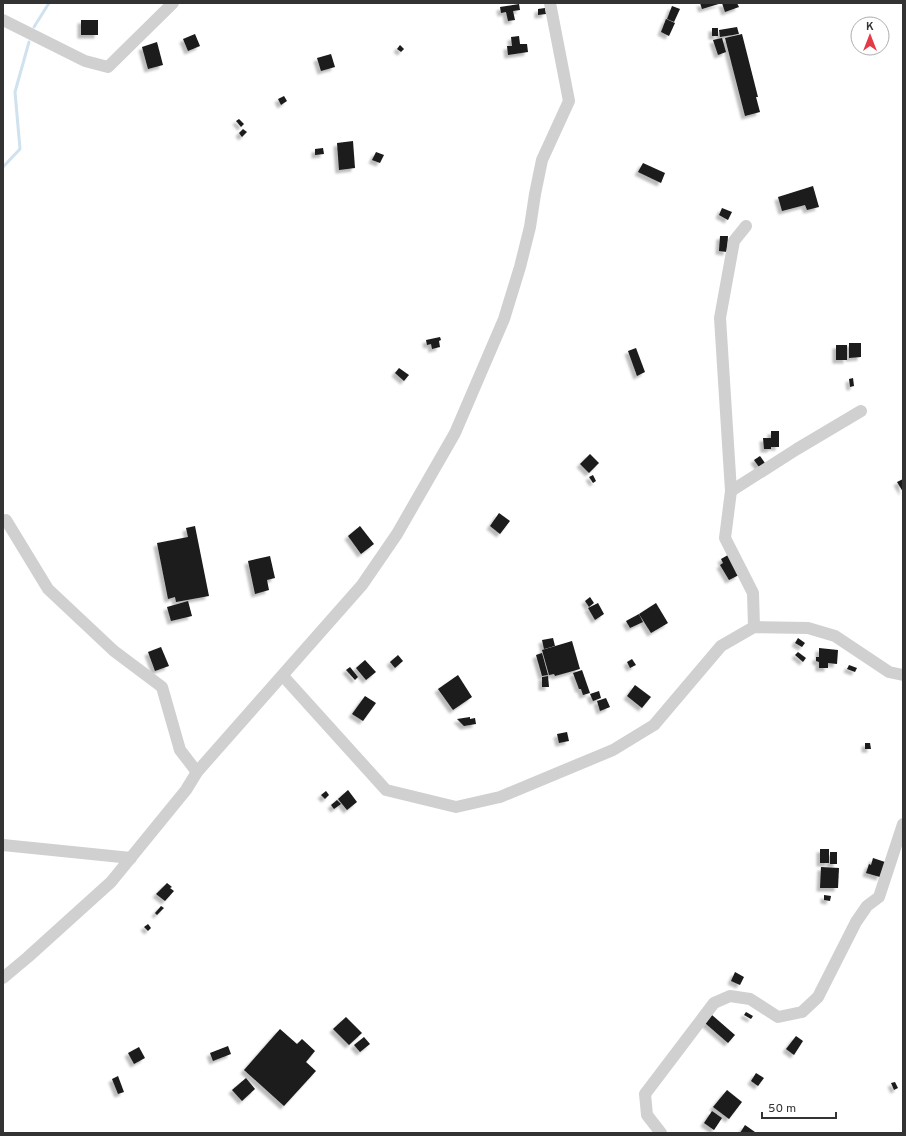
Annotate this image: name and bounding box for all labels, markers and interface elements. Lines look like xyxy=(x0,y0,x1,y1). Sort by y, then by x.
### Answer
north arrow xyxy=(850,16,890,56)
text: K xyxy=(866,20,874,34)
scale bar xyxy=(762,1094,836,1120)
text: 50 m xyxy=(768,1101,796,1117)

